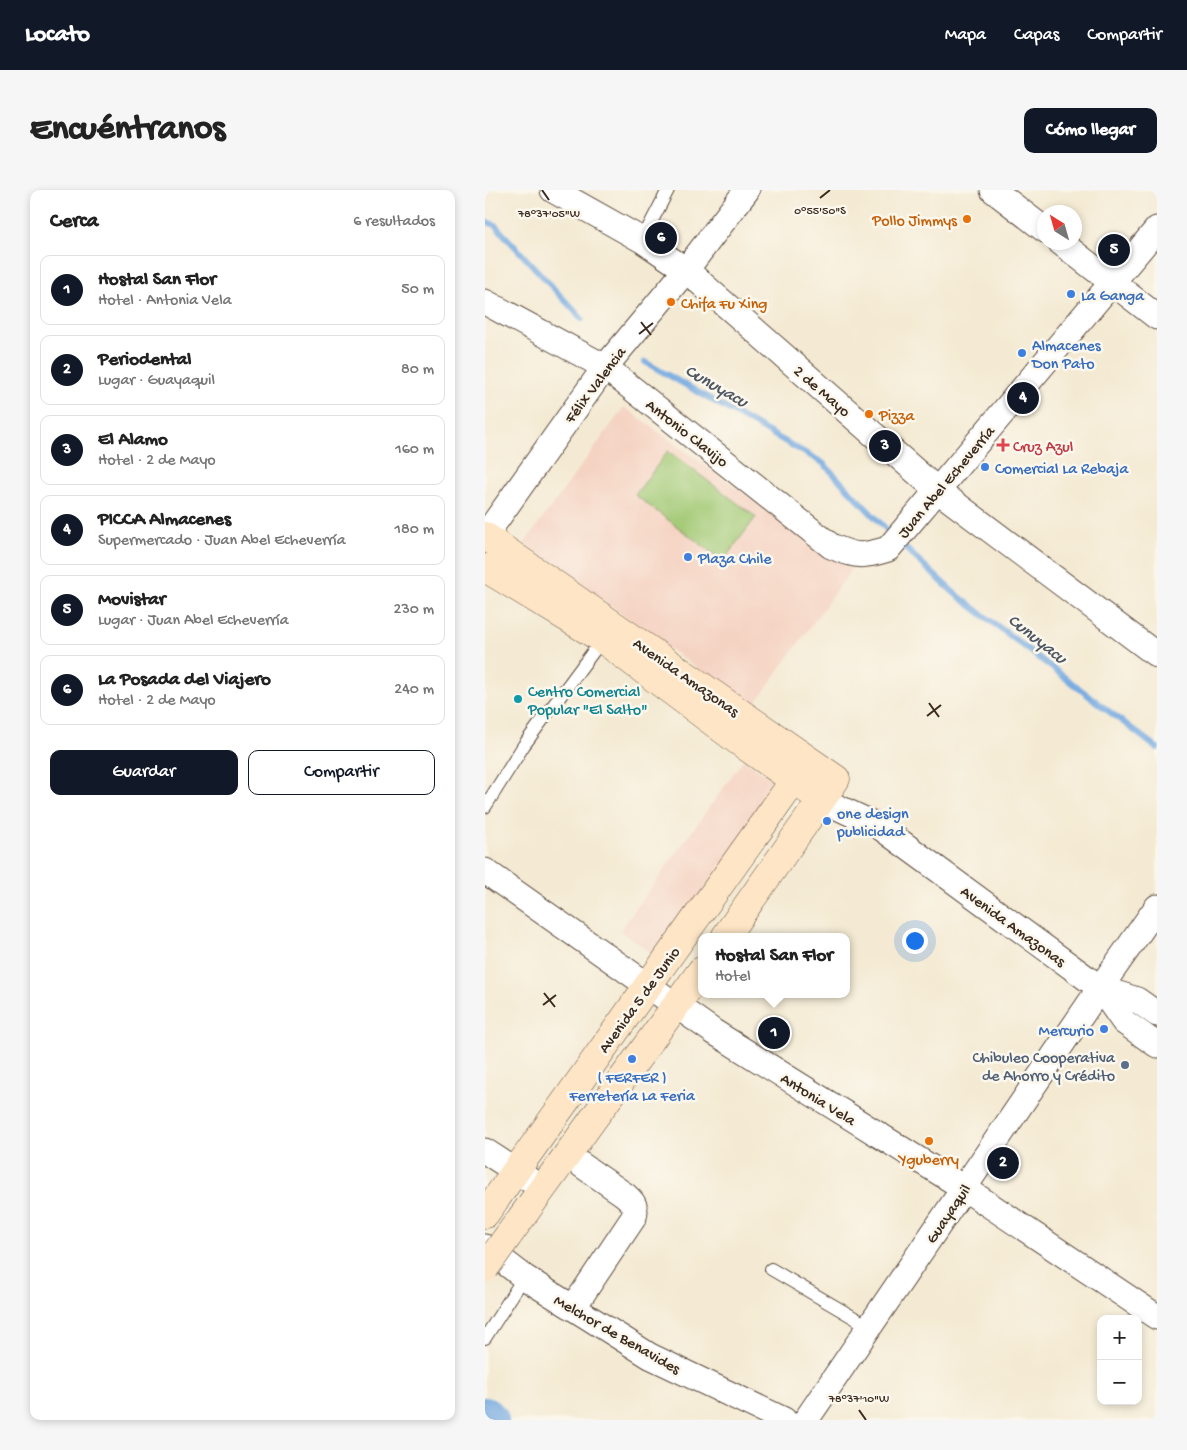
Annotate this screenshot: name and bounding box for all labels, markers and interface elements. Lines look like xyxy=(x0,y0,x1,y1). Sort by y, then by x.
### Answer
text: Locato xyxy=(25,21,90,50)
text: Mapa xyxy=(945,25,986,46)
text: Capas xyxy=(1014,25,1059,46)
text: Compartir xyxy=(1087,25,1162,46)
button: Cómo llegar xyxy=(1024,108,1157,153)
text: Encuéntranos xyxy=(30,110,225,151)
text: 0°55'50"S xyxy=(794,205,846,219)
north arrow xyxy=(1037,205,1082,250)
text: 78°37'05"W xyxy=(517,208,580,222)
text: Cerca xyxy=(50,210,98,235)
text: 6 resultados xyxy=(353,213,435,232)
place label: Pollo Jimmys xyxy=(871,213,958,232)
marker: Pollo Jimmys xyxy=(961,213,973,225)
pin: 6 xyxy=(645,219,677,257)
pin: 5 xyxy=(1098,231,1130,269)
text: Hostal San Flor xyxy=(98,269,216,292)
text: 1 xyxy=(64,281,70,300)
text: 50 m xyxy=(401,281,434,300)
marker: La Ganga xyxy=(1065,288,1077,300)
place label: La Ganga xyxy=(1081,288,1145,307)
text: Hotel · Antonia Vela xyxy=(98,292,232,311)
marker: Chifa Fu Xing xyxy=(665,296,677,308)
place label: Chifa Fu Xing xyxy=(681,296,767,315)
place label: Almacenes Don Pato xyxy=(1031,338,1102,375)
street label: Félix Valencia xyxy=(561,343,632,429)
marker: Almacenes Don Pato xyxy=(1016,347,1028,359)
text: Periodental xyxy=(98,349,191,372)
text: 2 xyxy=(63,361,71,380)
text: 80 m xyxy=(401,361,434,380)
water label: Cunuyacu xyxy=(681,361,752,414)
street label: 2 de Mayo xyxy=(788,363,853,423)
text: Lugar · Guayaquil xyxy=(98,372,215,391)
pin: 4 xyxy=(1007,379,1039,417)
street label: Antonio Clavijo xyxy=(641,397,731,473)
marker: Pizza xyxy=(863,408,875,420)
place label: Pizza xyxy=(878,408,915,427)
street label: Juan Abel Echeverría xyxy=(895,422,1001,543)
pin: 3 xyxy=(869,427,901,465)
text: El Alamo xyxy=(98,429,168,452)
marker: Cruz Azul xyxy=(997,439,1009,451)
place label: Cruz Azul xyxy=(1013,439,1073,458)
text: 3 xyxy=(63,441,71,460)
text: 160 m xyxy=(395,441,434,460)
text: Hotel · 2 de Mayo xyxy=(98,452,216,471)
marker: Comercial La Rebaja xyxy=(979,461,991,473)
place label: Comercial La Rebaja xyxy=(995,461,1130,480)
text: PICCA Almacenes xyxy=(98,509,231,532)
text: 4 xyxy=(63,521,71,540)
text: 180 m xyxy=(395,521,434,540)
text: Supermercado · Juan Abel Echeverría xyxy=(98,532,346,551)
marker: Plaza Chile xyxy=(682,551,694,563)
place label: Plaza Chile xyxy=(697,551,772,570)
text: Movistar xyxy=(98,589,166,612)
text: 5 xyxy=(63,601,71,620)
text: 230 m xyxy=(394,601,434,620)
water label: Cunuyacu xyxy=(1003,611,1071,670)
text: Lugar · Juan Abel Echeverría xyxy=(98,612,289,631)
street label: Avenida Amazonas xyxy=(628,635,743,723)
text: La Posada del Viajero xyxy=(98,669,271,692)
text: 6 xyxy=(63,681,71,700)
text: 240 m xyxy=(394,681,434,700)
place label: Centro Comercial Popular "El Salto" xyxy=(527,684,648,721)
text: Hotel · 2 de Mayo xyxy=(98,692,216,711)
marker: Centro Comercial Popular "El Salto" xyxy=(512,693,524,705)
button: Guardar xyxy=(50,750,238,795)
button: Compartir xyxy=(248,750,435,795)
place label: one design publicidad xyxy=(836,806,909,843)
marker: one design publicidad xyxy=(821,815,833,827)
street label: Avenida Amazonas xyxy=(956,883,1069,973)
your location xyxy=(902,928,928,954)
popup xyxy=(698,933,850,998)
street label: Avenida 5 de Junio xyxy=(596,944,686,1058)
text: Hostal San Flor xyxy=(715,945,833,968)
text: Hotel xyxy=(715,968,751,987)
pin: 1 xyxy=(758,1014,790,1052)
place label: Mercurio xyxy=(1039,1023,1094,1042)
marker: Mercurio xyxy=(1098,1023,1110,1035)
place label: Chibuleo Cooperativa de Ahorro y Crédito xyxy=(973,1050,1116,1087)
marker: ( FERFER ) Ferretería La Feria xyxy=(626,1053,638,1065)
marker: Chibuleo Cooperativa de Ahorro y Crédito xyxy=(1119,1059,1131,1071)
place label: ( FERFER ) Ferretería La Feria xyxy=(568,1070,696,1107)
street label: Antonia Vela xyxy=(776,1070,859,1132)
marker: Yguberry xyxy=(923,1135,935,1147)
pin: 2 xyxy=(987,1144,1019,1182)
place label: Yguberry xyxy=(897,1152,959,1171)
street label: Guayaquil xyxy=(923,1182,977,1248)
street label: Melchor de Benavides xyxy=(550,1292,684,1381)
map controls xyxy=(1097,1315,1142,1405)
button: + xyxy=(1097,1315,1142,1360)
button: − xyxy=(1097,1360,1142,1405)
text: 78°37'10"W xyxy=(828,1393,889,1407)

